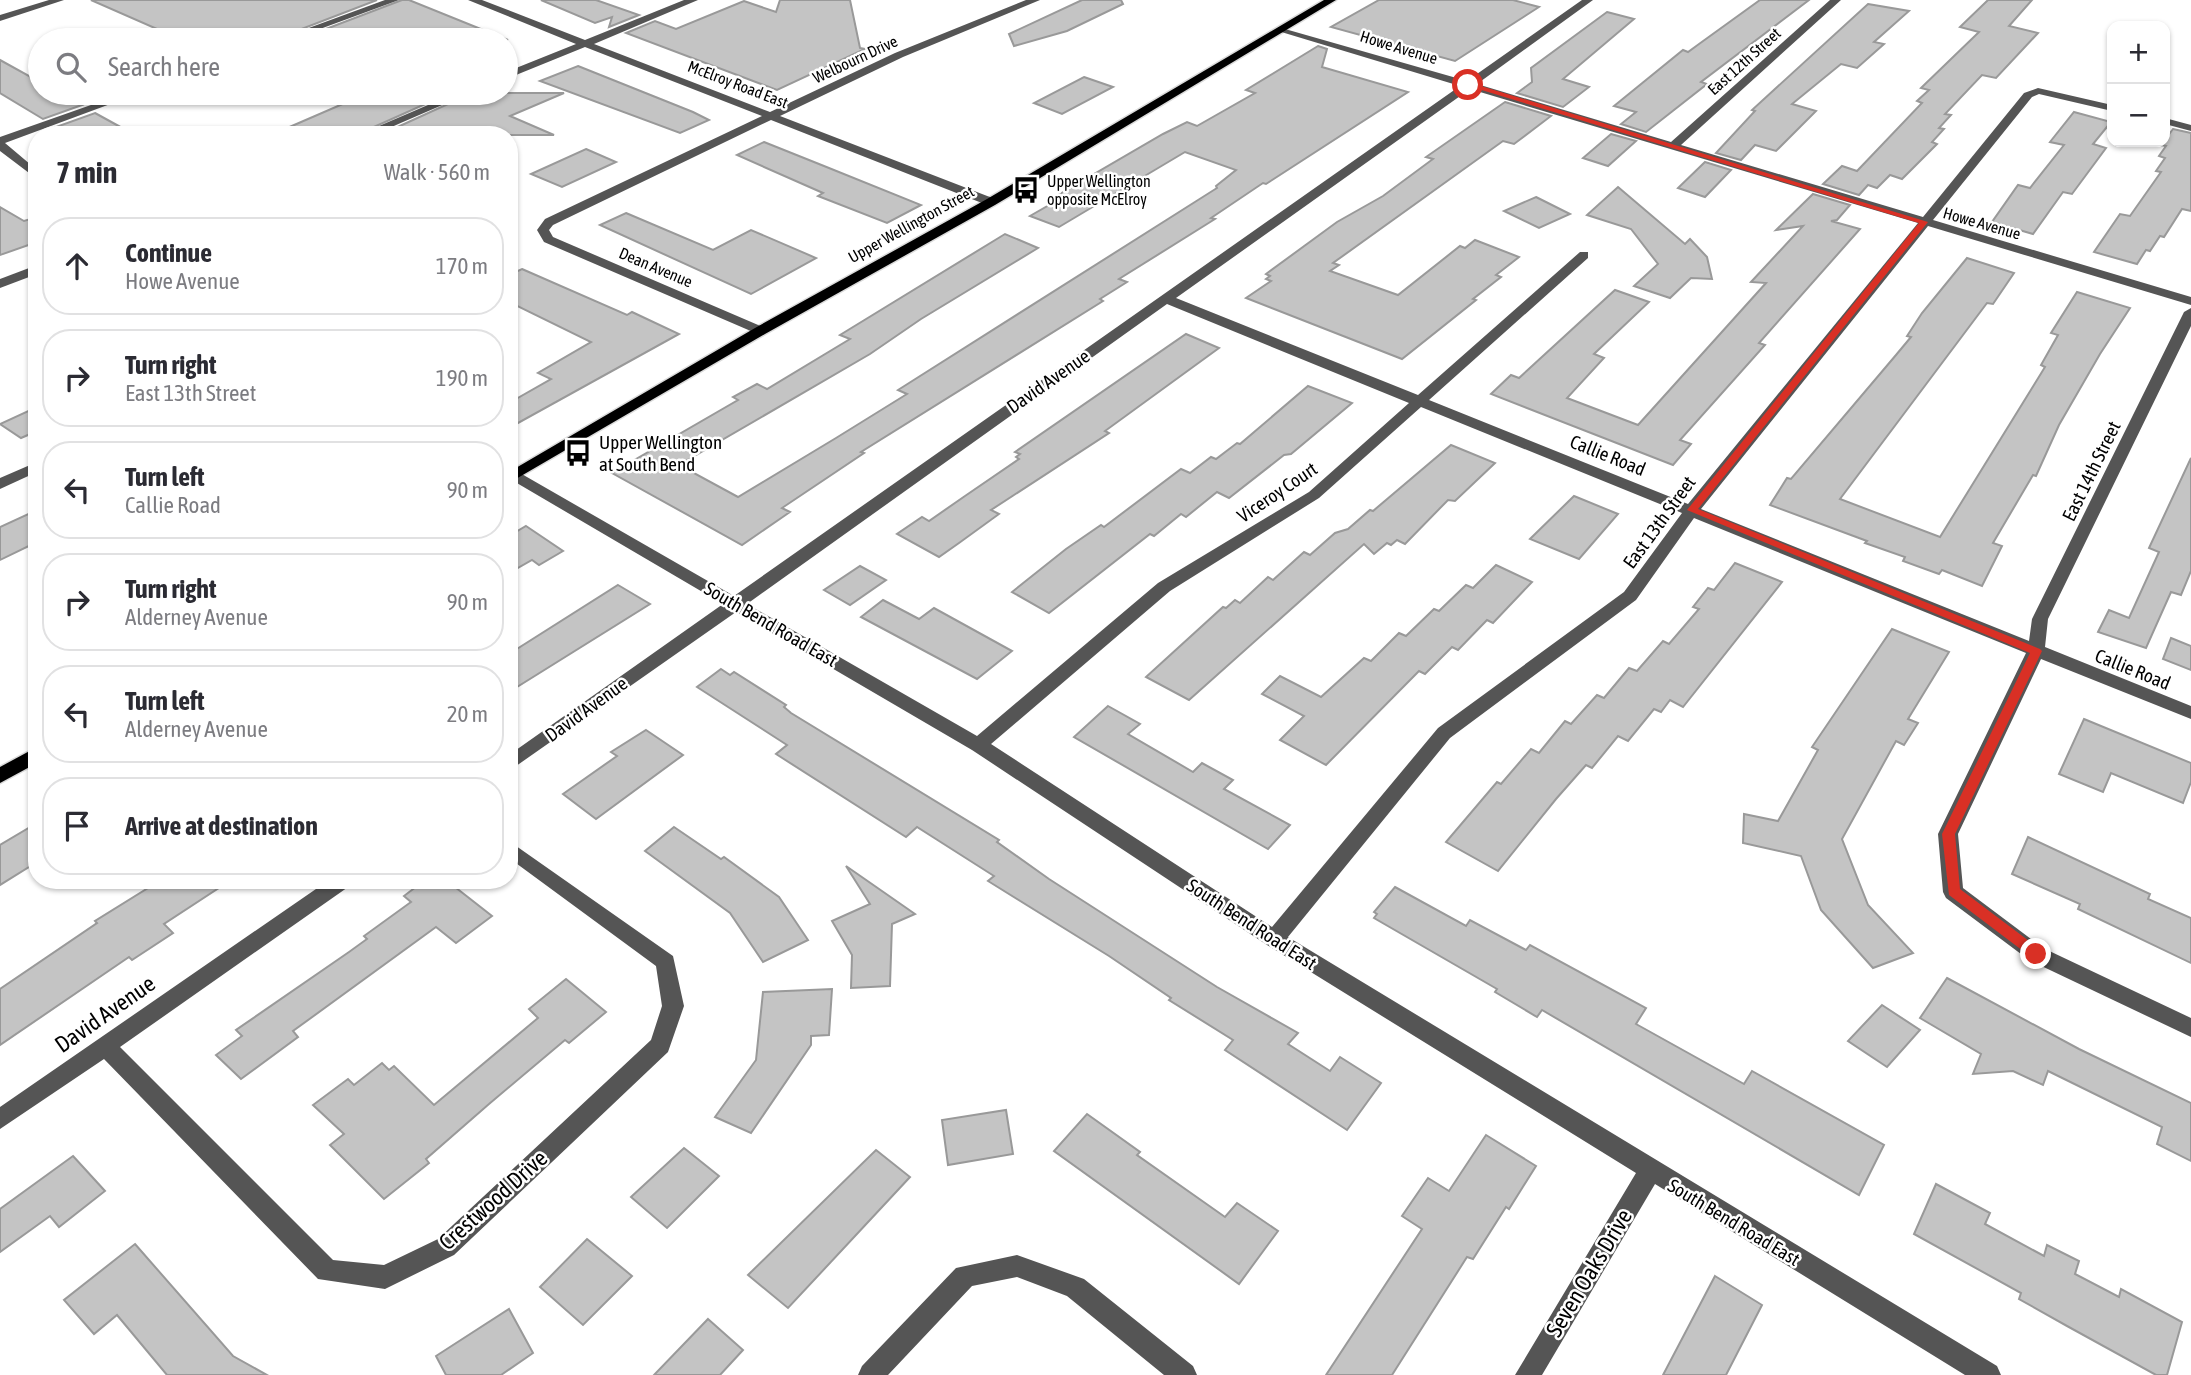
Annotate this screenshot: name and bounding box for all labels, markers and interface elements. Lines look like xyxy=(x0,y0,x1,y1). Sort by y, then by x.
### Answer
map controls xyxy=(2107,21,2170,147)
button: + xyxy=(2107,21,2170,84)
street label: East 12th Street xyxy=(1704,23,1784,98)
street label: Howe Avenue xyxy=(1358,27,1440,67)
search box xyxy=(28,28,518,105)
street label: Welbourn Drive xyxy=(810,32,900,86)
icon: search xyxy=(52,48,90,86)
text: Search here xyxy=(108,52,220,82)
street label: McElroy Road East xyxy=(685,57,791,112)
route start xyxy=(1452,69,1483,100)
button: − xyxy=(2107,84,2170,147)
text: 7 min xyxy=(56,155,117,189)
text: Walk · 560 m xyxy=(384,159,490,185)
place label: Upper Wellington opposite McElroy xyxy=(1047,172,1151,209)
bus stop icon: Upper Wellington opposite McElroy xyxy=(1011,175,1041,205)
street label: Upper Wellington Street xyxy=(845,182,978,267)
street label: Howe Avenue xyxy=(1941,203,2023,243)
text: Continue xyxy=(125,238,212,268)
street label: Dean Avenue xyxy=(617,243,695,291)
icon: ahead xyxy=(58,247,96,285)
text: 170 m xyxy=(436,253,488,279)
text: Howe Avenue xyxy=(125,268,240,294)
street label: David Avenue xyxy=(1002,344,1094,418)
text: Turn right xyxy=(125,350,216,380)
icon: right xyxy=(58,359,96,397)
text: 190 m xyxy=(436,365,488,391)
text: East 13th Street xyxy=(125,380,256,406)
street label: East 14th Street xyxy=(2057,417,2125,525)
street label: Callie Road xyxy=(1567,430,1649,480)
place label: Upper Wellington at South Bend xyxy=(599,431,722,475)
bus stop icon: Upper Wellington at South Bend xyxy=(563,438,593,468)
street label: Viceroy Court xyxy=(1233,457,1321,527)
text: Turn left xyxy=(125,462,205,492)
icon: left xyxy=(58,471,96,509)
street label: East 13th Street xyxy=(1618,472,1700,572)
text: 90 m xyxy=(447,477,488,503)
text: Callie Road xyxy=(125,492,221,518)
text: Turn right xyxy=(125,574,216,604)
street label: South Bend Road East xyxy=(701,577,841,671)
icon: right xyxy=(58,583,96,621)
text: 90 m xyxy=(447,589,488,615)
text: Alderney Avenue xyxy=(125,604,268,630)
street label: Callie Road xyxy=(2092,644,2174,694)
street label: David Avenue xyxy=(541,672,631,746)
text: Turn left xyxy=(125,686,205,716)
icon: left xyxy=(58,695,96,733)
text: 20 m xyxy=(447,701,488,727)
text: Alderney Avenue xyxy=(125,716,268,742)
icon: arrive xyxy=(58,807,96,845)
text: Arrive at destination xyxy=(125,811,318,841)
street label: South Bend Road East xyxy=(1183,874,1321,974)
route end xyxy=(2020,938,2051,969)
street label: David Avenue xyxy=(50,970,160,1058)
street label: Crestwood Drive xyxy=(434,1145,552,1255)
street label: South Bend Road East xyxy=(1664,1174,1804,1270)
street label: Seven Oaks Drive xyxy=(1541,1205,1637,1341)

